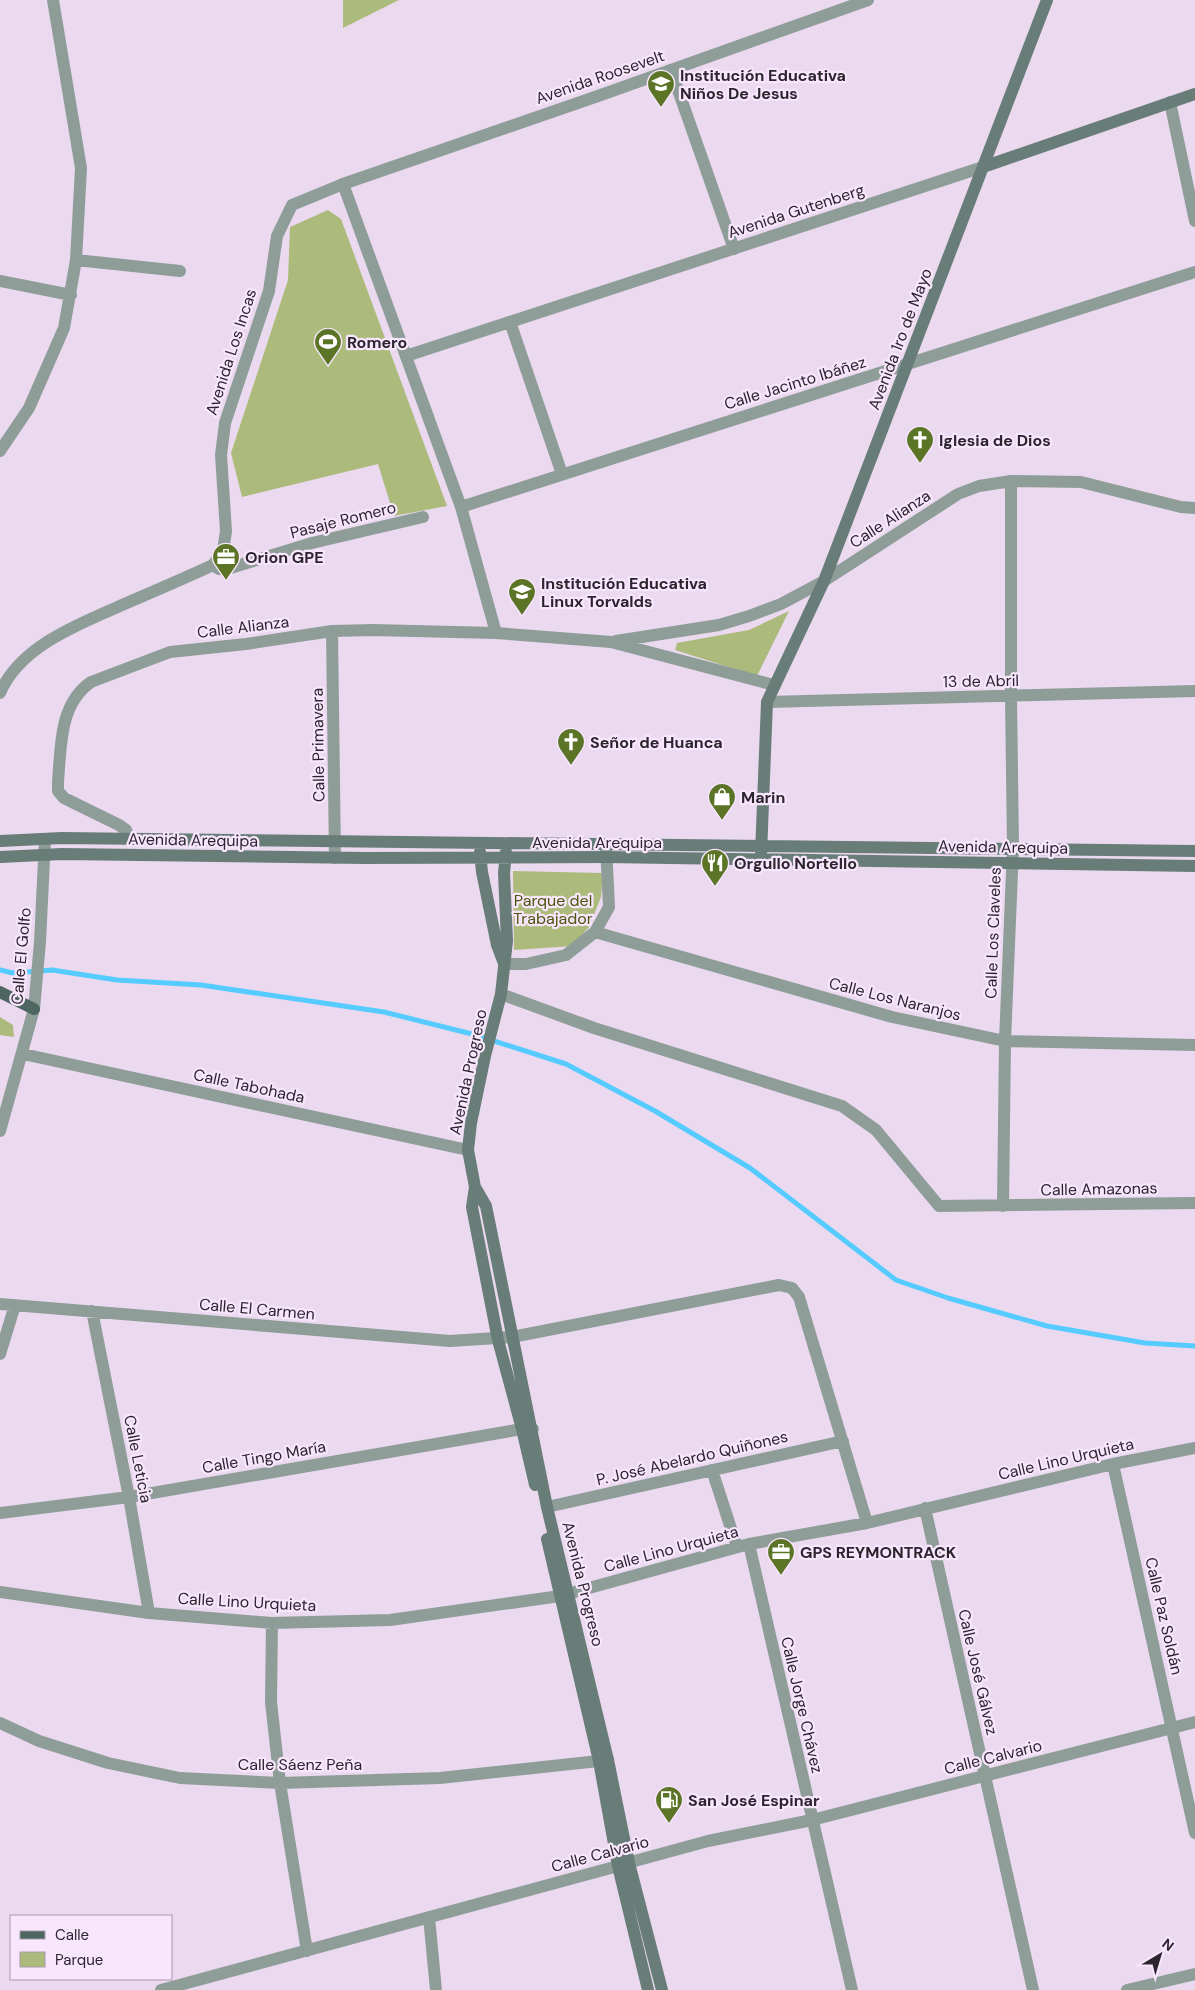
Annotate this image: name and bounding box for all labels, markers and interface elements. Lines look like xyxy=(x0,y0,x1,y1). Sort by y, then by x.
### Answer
street label: Avenida Roosevelt xyxy=(533,45,667,109)
place label: Institución Educativa Niños De Jesus xyxy=(680,65,846,104)
school or university icon: Institución Educativa Niños De Jesus xyxy=(646,69,676,108)
street label: Avenida Gutenberg xyxy=(725,179,867,243)
street label: Avenida 1ro de Mayo xyxy=(863,265,937,413)
street label: Avenida Los Incas xyxy=(201,286,261,418)
sports icon: Romero xyxy=(313,327,343,366)
place label: Romero xyxy=(347,332,407,353)
street label: Calle Jacinto Ibáñez xyxy=(721,351,869,415)
church icon: Iglesia de Dios xyxy=(905,425,935,464)
place label: Iglesia de Dios xyxy=(939,430,1051,451)
street label: Calle Alianza xyxy=(845,485,935,553)
street label: Pasaje Romero xyxy=(288,497,398,543)
office icon: Orion GPE xyxy=(211,542,241,581)
place label: Orion GPE xyxy=(245,547,323,568)
place label: Institución Educativa Linux Torvalds xyxy=(541,573,707,612)
school or university icon: Institución Educativa Linux Torvalds xyxy=(507,577,537,616)
street label: Calle Alianza xyxy=(196,611,290,643)
street label: 13 de Abril xyxy=(943,670,1019,692)
street label: Calle Primavera xyxy=(307,688,329,802)
church icon: Señor de Huanca xyxy=(556,727,586,766)
place label: Señor de Huanca xyxy=(590,732,723,753)
shop icon: Marin xyxy=(707,782,737,821)
place label: Marin xyxy=(741,787,785,808)
street label: Avenida Arequipa xyxy=(128,828,258,852)
street label: Avenida Arequipa xyxy=(532,832,662,853)
street label: Avenida Arequipa xyxy=(938,835,1068,859)
restaurant icon: Orgullo Nortello xyxy=(700,848,730,887)
place label: Orgullo Nortello xyxy=(734,853,857,874)
street label: Calle Los Claveles xyxy=(980,867,1006,999)
park label: Parque del Trabajador xyxy=(513,890,593,929)
street label: Calle El Golfo xyxy=(6,907,36,1005)
street label: Calle Los Naranjos xyxy=(827,972,963,1026)
street label: Avenida Progreso xyxy=(444,1007,492,1137)
street label: Calle Tabohada xyxy=(191,1064,307,1108)
street label: Calle Amazonas xyxy=(1040,1177,1158,1201)
street label: Calle El Carmen xyxy=(198,1293,316,1325)
street label: Calle Leticia xyxy=(119,1413,157,1505)
street label: P. José Abelardo Quiñones xyxy=(594,1426,790,1490)
street label: Calle Lino Urquieta xyxy=(996,1433,1136,1485)
street label: Calle Tingo María xyxy=(200,1436,328,1478)
street label: Avenida Progreso xyxy=(557,1519,609,1649)
street label: Calle Lino Urquieta xyxy=(601,1521,741,1577)
office icon: GPS REYMONTRACK xyxy=(766,1537,796,1576)
place label: GPS REYMONTRACK xyxy=(800,1542,957,1563)
street label: Calle Paz Soldán xyxy=(1140,1555,1188,1677)
street label: Calle Lino Urquieta xyxy=(177,1588,317,1616)
street label: Calle José Gálvez xyxy=(953,1607,1003,1737)
street label: Calle Jorge Chávez xyxy=(776,1635,828,1775)
street label: Calle Calvario xyxy=(942,1735,1044,1779)
street label: Calle Sáenz Peña xyxy=(238,1754,362,1775)
fuel station icon: San José Espinar xyxy=(654,1785,684,1824)
place label: San José Espinar xyxy=(688,1790,820,1811)
street label: Calle Calvario xyxy=(549,1831,651,1877)
legend xyxy=(10,1915,172,1980)
text: Calle xyxy=(55,1925,89,1945)
north arrow xyxy=(1135,1930,1185,1980)
text: N xyxy=(1158,1935,1178,1955)
text: Parque xyxy=(55,1950,103,1970)

